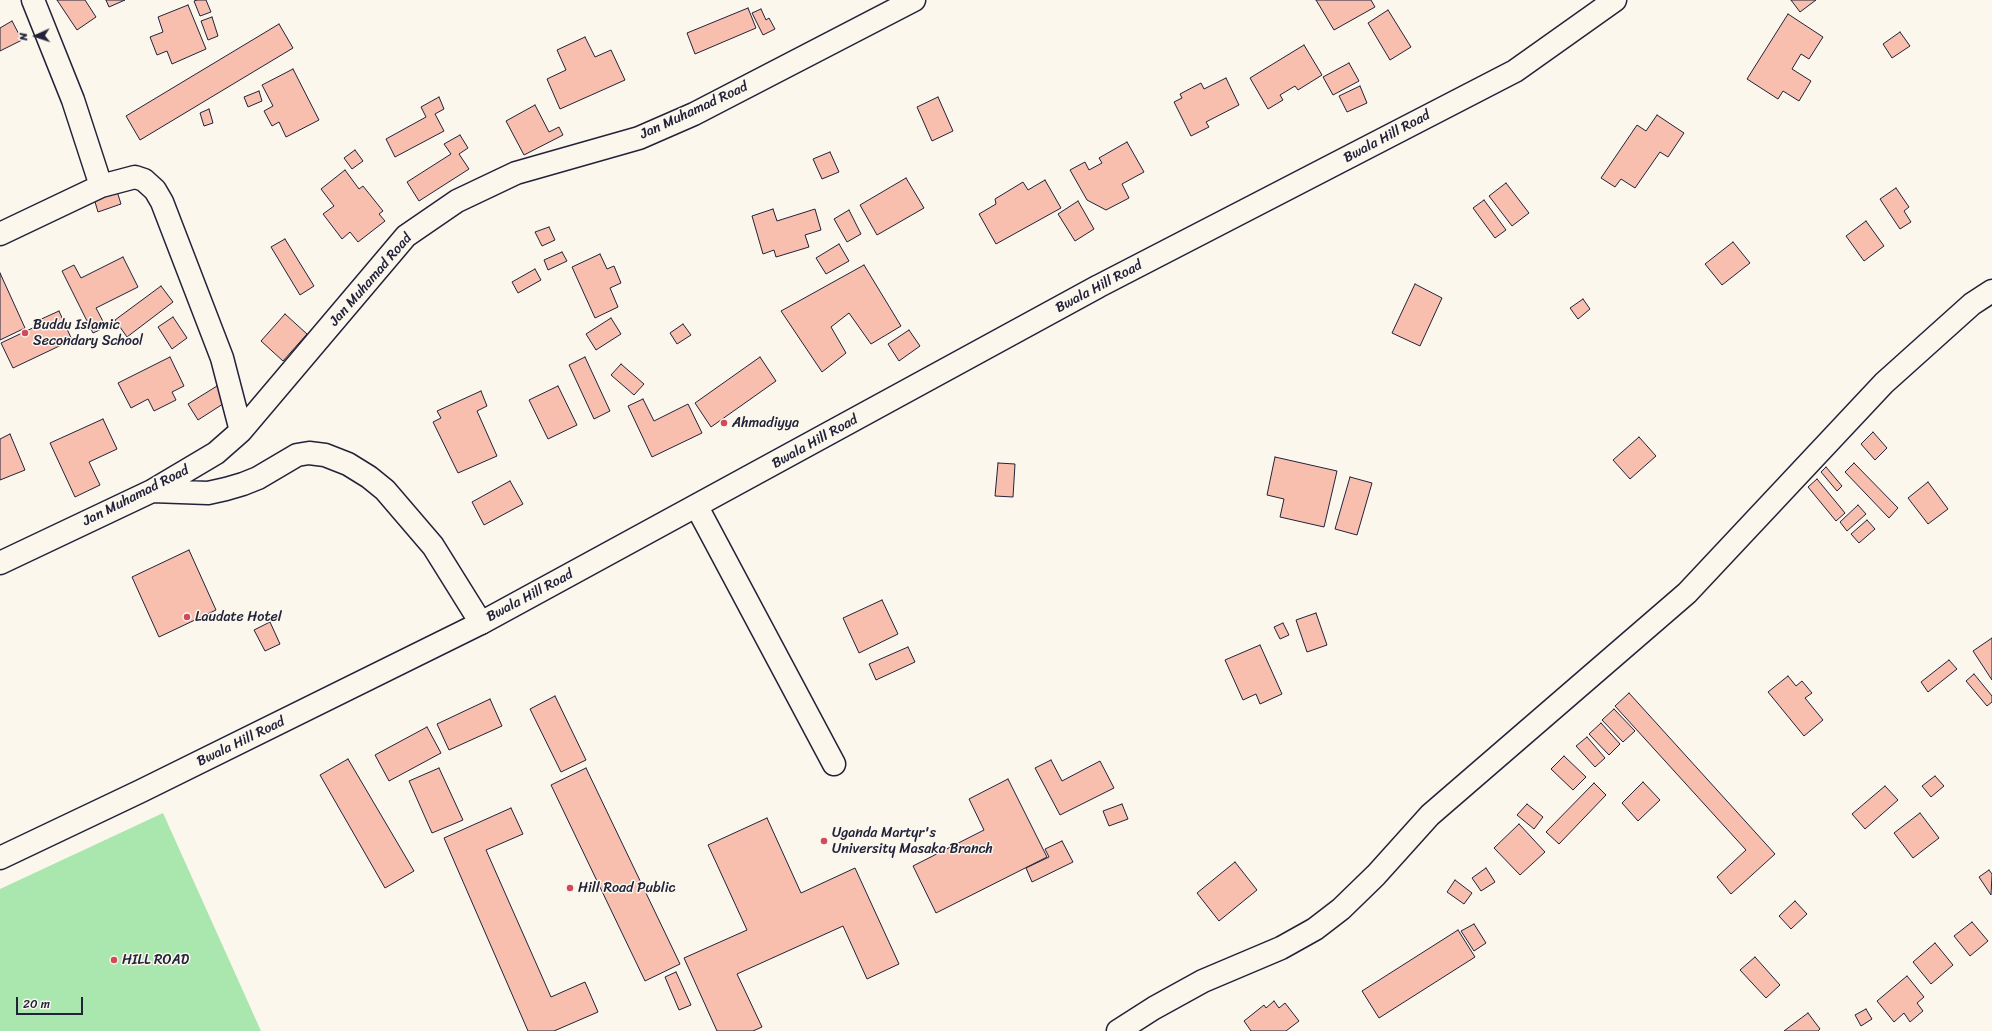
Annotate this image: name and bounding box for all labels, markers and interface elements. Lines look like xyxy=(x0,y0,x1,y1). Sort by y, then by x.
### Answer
north arrow xyxy=(16,16,56,56)
text: N xyxy=(14,32,33,41)
street label: Jan Muhamad Road xyxy=(637,79,751,143)
street label: Bwala Hill Road xyxy=(1341,107,1433,167)
street label: Jan Muhamad Road xyxy=(326,230,416,330)
street label: Bwala Hill Road xyxy=(1053,257,1145,317)
place label: Buddu Islamic Secondary School xyxy=(33,317,143,350)
marker: Buddu Islamic Secondary School xyxy=(20,328,30,338)
street label: Bwala Hill Road xyxy=(769,411,861,473)
place label: Ahmadiyya xyxy=(732,415,799,431)
marker: Ahmadiyya xyxy=(719,418,729,428)
street label: Jan Muhamad Road xyxy=(80,462,192,530)
street label: Bwala Hill Road xyxy=(484,566,576,626)
place label: Laudate Hotel xyxy=(195,609,282,625)
marker: Laudate Hotel xyxy=(182,612,192,622)
street label: Bwala Hill Road xyxy=(194,713,288,771)
place label: Uganda Martyr's University Masaka Branch xyxy=(832,825,993,858)
marker: Uganda Martyr's University Masaka Branch xyxy=(819,836,829,846)
place label: Hill Road Public xyxy=(578,880,676,896)
marker: Hill Road Public xyxy=(565,883,575,893)
place label: HILL ROAD xyxy=(122,952,189,968)
marker: HILL ROAD xyxy=(109,955,119,965)
scale bar xyxy=(18,989,85,1015)
text: 20 m xyxy=(23,993,50,1015)

